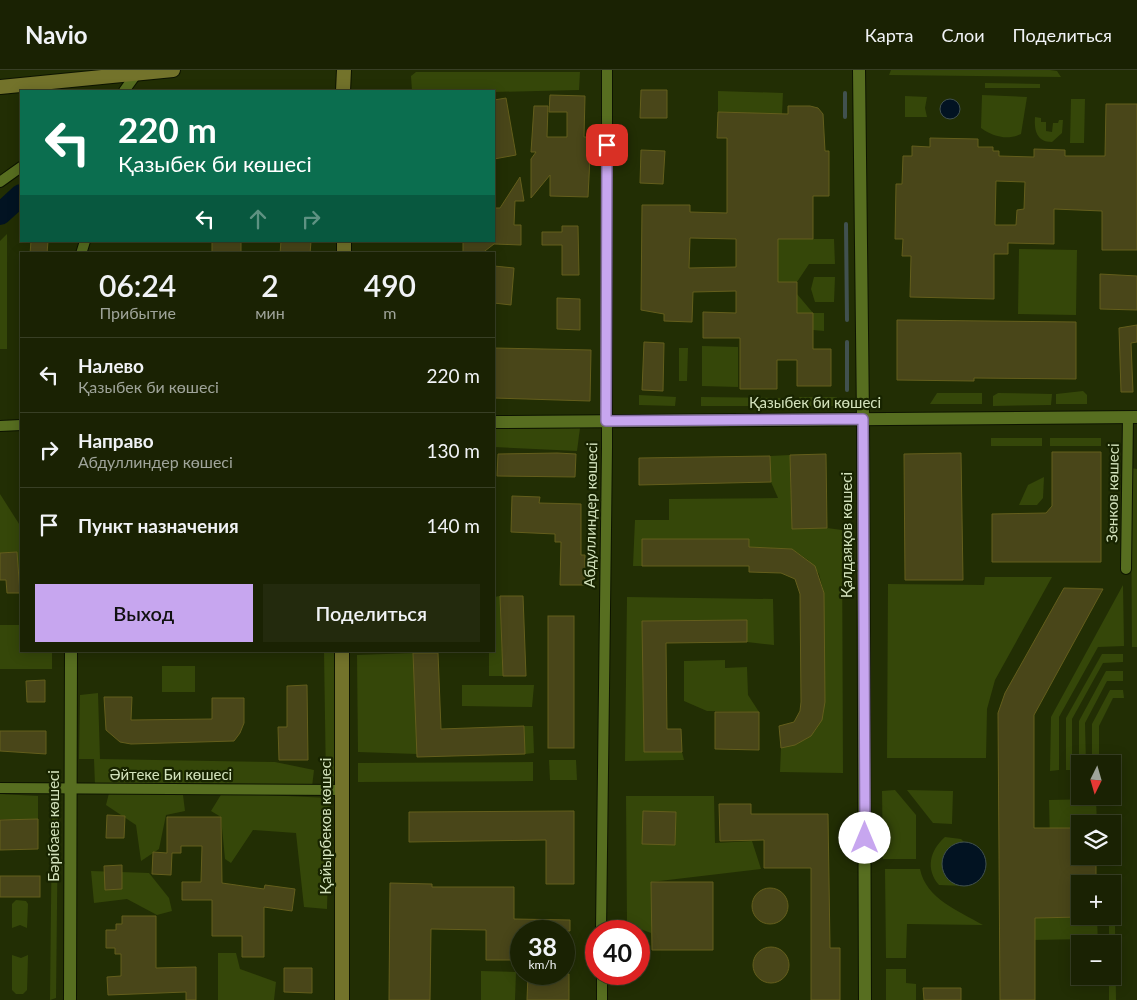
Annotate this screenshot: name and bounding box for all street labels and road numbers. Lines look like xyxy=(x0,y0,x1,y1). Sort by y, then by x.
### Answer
street label: Қазыбек би көшесі xyxy=(749,393,881,411)
street label: Абдуллиндер көшесі xyxy=(580,442,600,588)
street label: Зенков көшесі xyxy=(1102,443,1122,543)
street label: Қалдаяқов көшесі xyxy=(837,472,855,598)
street label: Қайырбеков көшесі xyxy=(316,758,334,894)
street label: Әйтеке Би көшесі xyxy=(110,765,232,783)
street label: Бәрібаев көшесі xyxy=(44,770,62,882)

